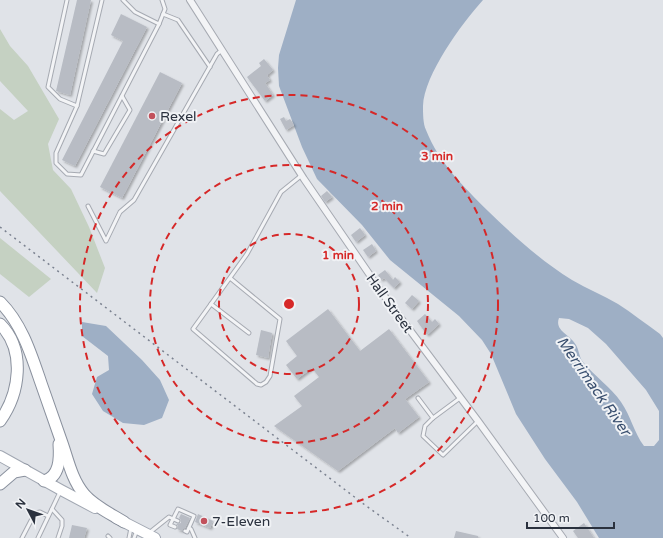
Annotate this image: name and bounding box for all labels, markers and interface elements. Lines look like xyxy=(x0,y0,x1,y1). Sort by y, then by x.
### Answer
place label: Rexel xyxy=(160,108,197,125)
marker: Rexel xyxy=(147,111,157,121)
text: 3 min xyxy=(421,149,453,163)
text: 2 min xyxy=(371,199,403,213)
text: 1 min xyxy=(322,248,354,262)
street label: Hall Street xyxy=(362,270,417,337)
centre of rings xyxy=(282,297,296,311)
water label: Merrimack River xyxy=(553,333,636,441)
north arrow xyxy=(8,490,48,530)
text: N xyxy=(13,496,29,511)
scale bar xyxy=(527,504,614,530)
text: 100 m xyxy=(533,511,570,525)
place label: 7-Eleven xyxy=(212,513,270,530)
marker: 7-Eleven xyxy=(199,516,209,526)

